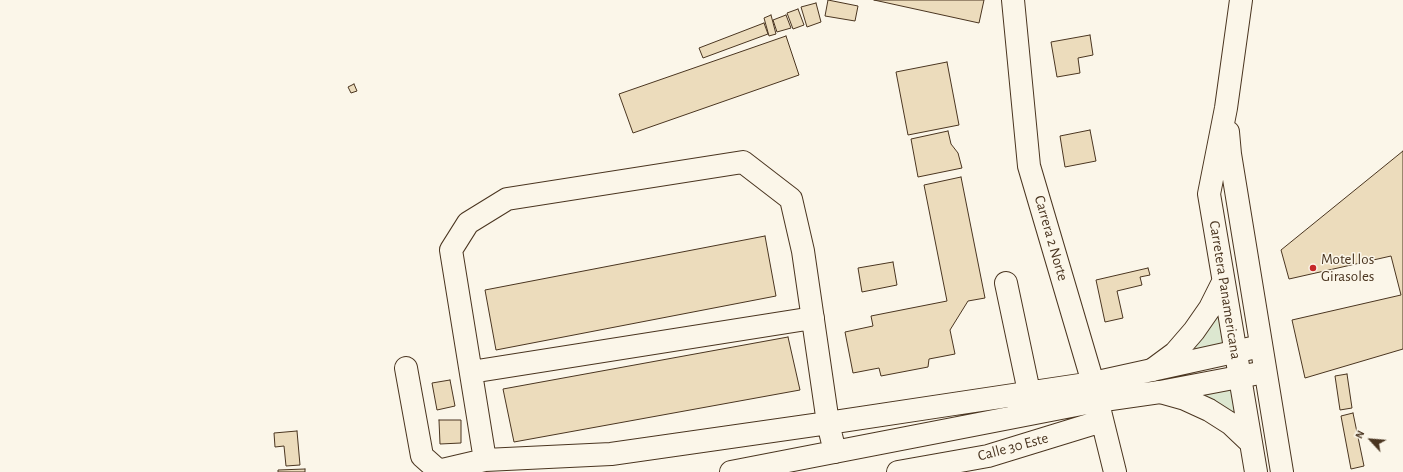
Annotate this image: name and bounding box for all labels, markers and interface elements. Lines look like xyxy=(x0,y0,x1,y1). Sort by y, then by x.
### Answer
street label: Carrera 2 Norte xyxy=(1030,193,1072,283)
street label: Carretera Panamericana xyxy=(1205,219,1245,361)
place label: Motel los Girasoles xyxy=(1321,250,1374,285)
marker: Motel los Girasoles xyxy=(1308,263,1318,273)
north arrow xyxy=(1351,420,1391,460)
street label: Calle 30 Este xyxy=(976,429,1050,465)
text: N xyxy=(1353,429,1366,440)

